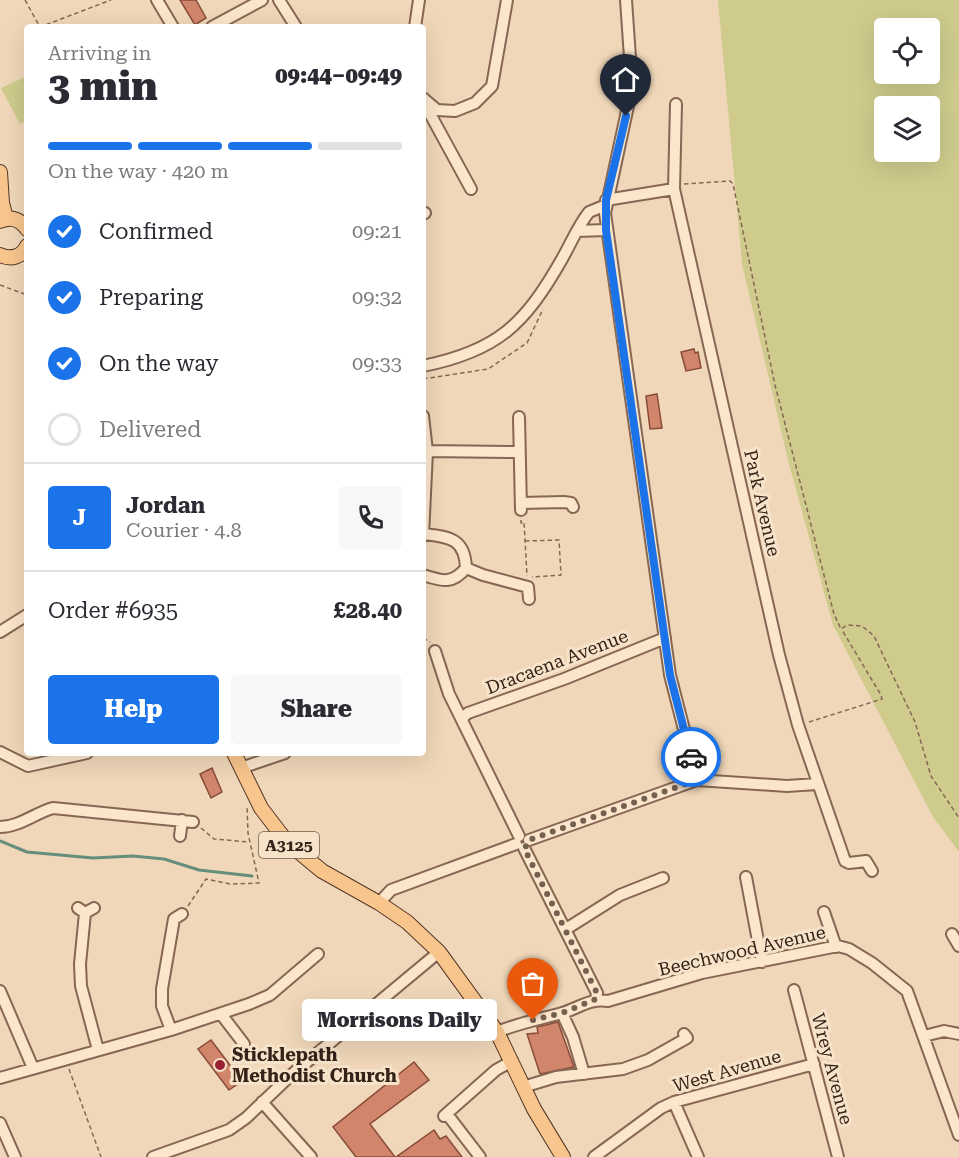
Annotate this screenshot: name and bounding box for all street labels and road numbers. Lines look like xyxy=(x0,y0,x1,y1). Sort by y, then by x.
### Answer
street label: Park Avenue xyxy=(740,448,785,558)
street label: Dracaena Avenue xyxy=(483,625,631,698)
road number: A3125 xyxy=(259,832,319,858)
street label: Beechwood Avenue xyxy=(656,921,828,980)
street label: Wrey Avenue xyxy=(808,1011,857,1127)
street label: West Avenue xyxy=(670,1045,784,1096)

